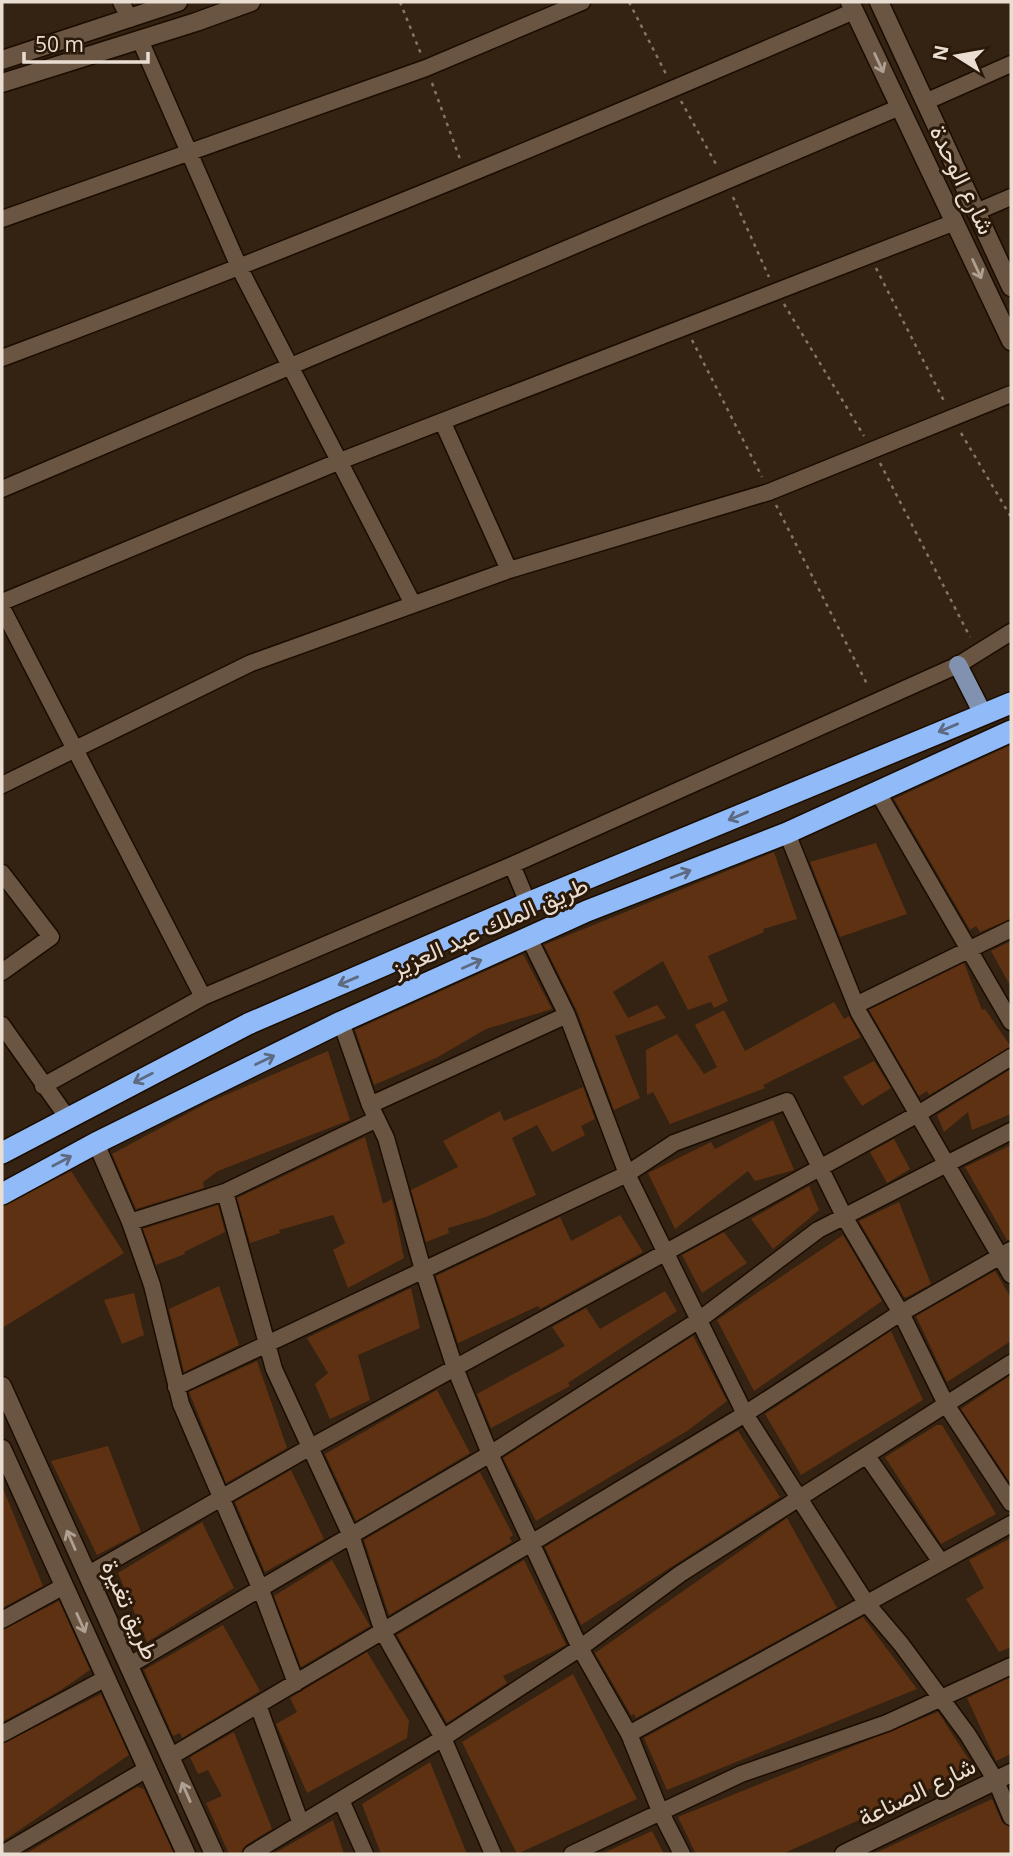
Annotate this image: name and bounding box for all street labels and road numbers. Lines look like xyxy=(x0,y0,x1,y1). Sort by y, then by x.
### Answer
street label: شارع الوحدة xyxy=(922,119,1004,240)
street label: طريق الملك عبد العزيز xyxy=(385,867,593,984)
street label: طريق تغيرة xyxy=(95,1554,168,1665)
street label: شارع الصناعة xyxy=(852,1748,981,1834)

